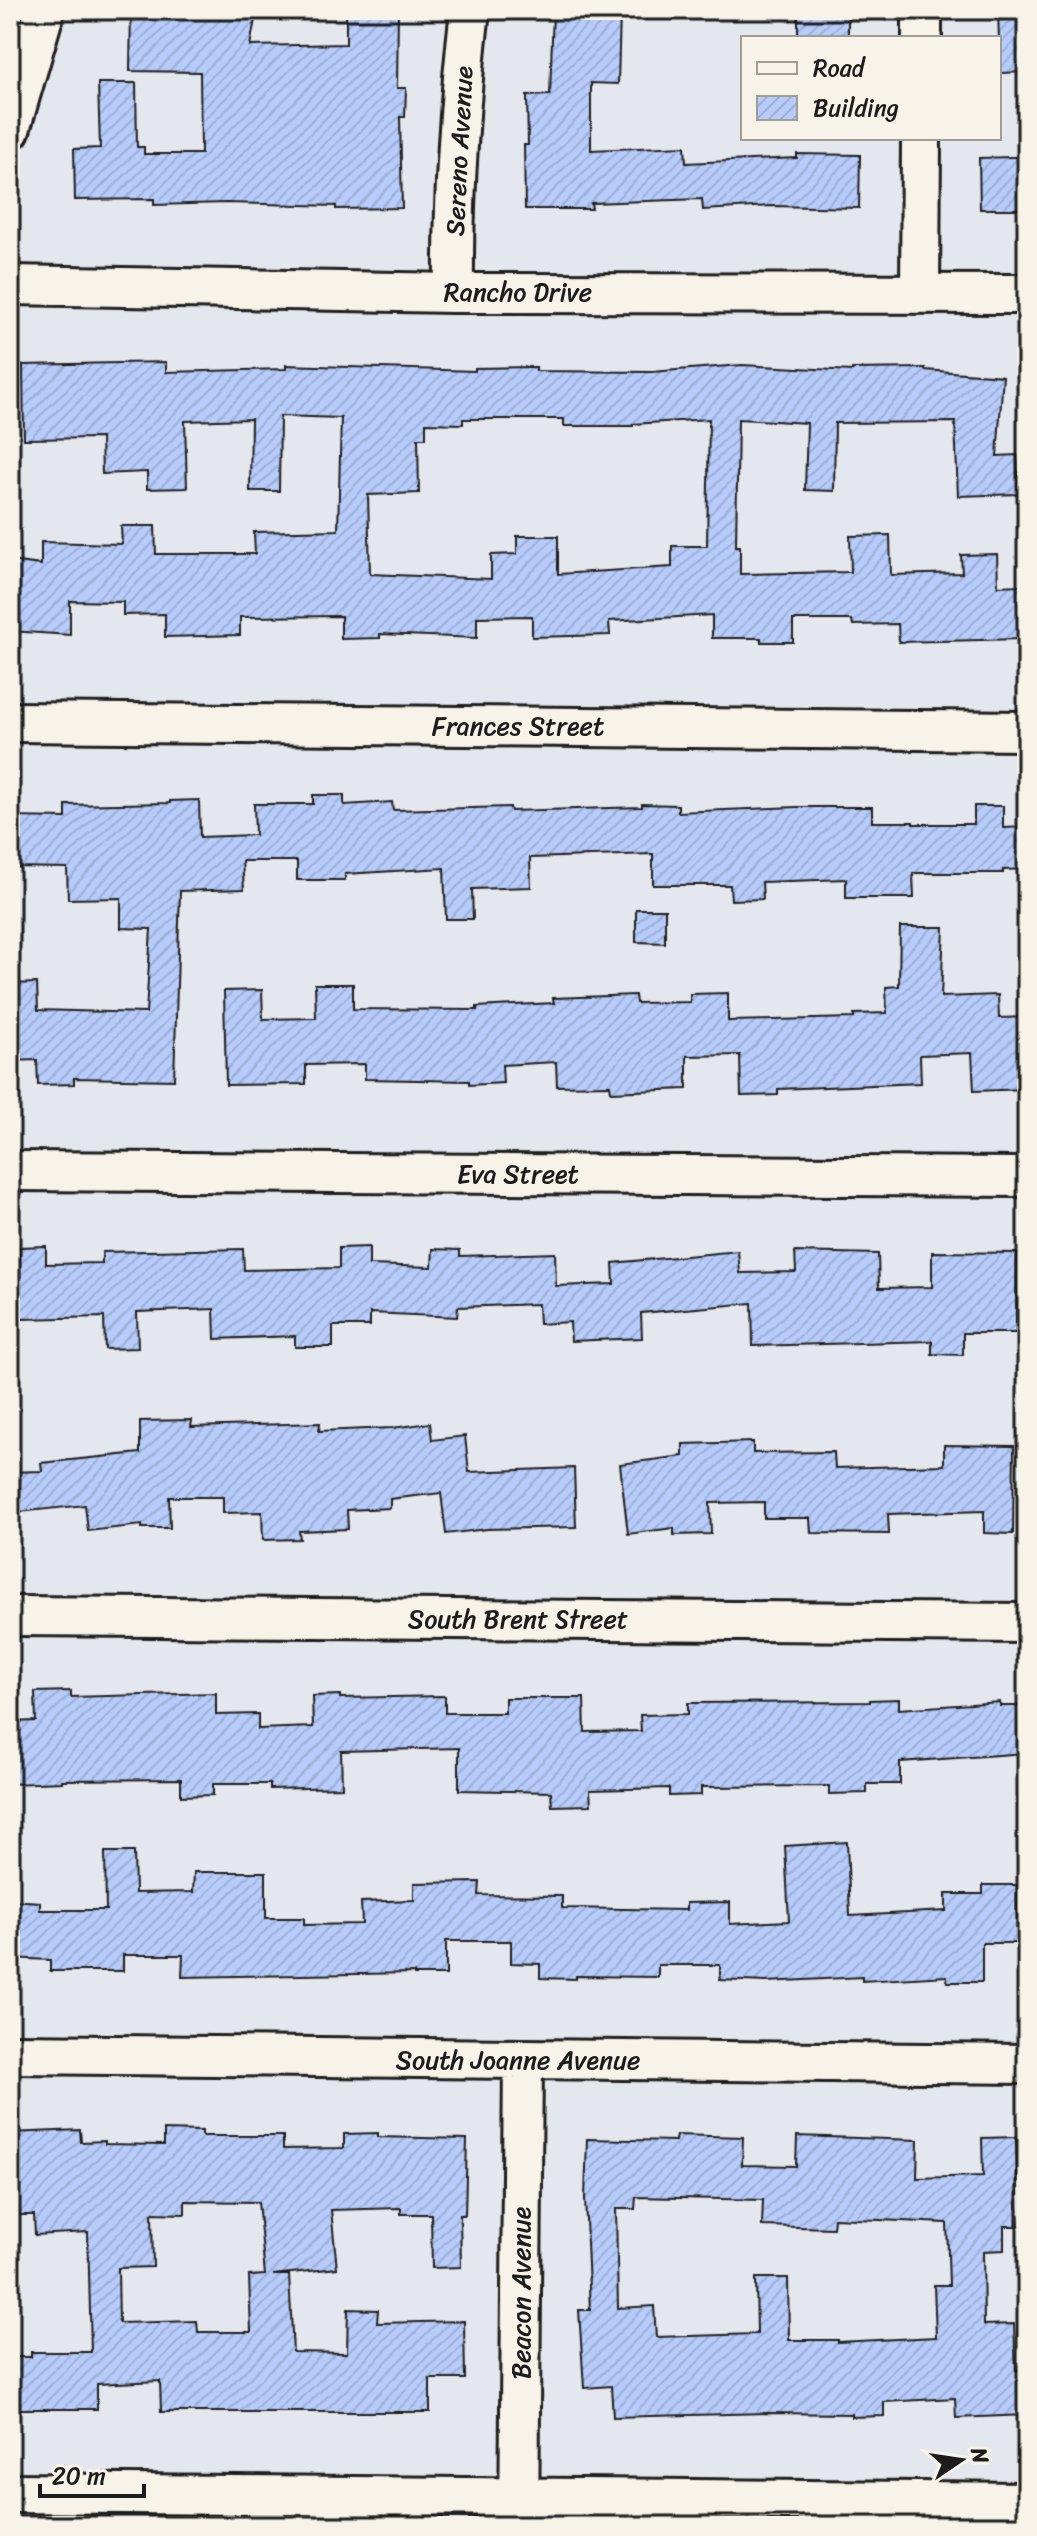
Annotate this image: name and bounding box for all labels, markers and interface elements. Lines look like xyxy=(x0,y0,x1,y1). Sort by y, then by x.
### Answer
legend xyxy=(741,36,1001,140)
text: Road xyxy=(813,47,867,89)
street label: Sereno Avenue xyxy=(432,64,486,237)
text: Building xyxy=(813,87,899,129)
street label: Rancho Drive xyxy=(444,269,592,315)
street label: Frances Street xyxy=(432,703,604,749)
street label: Eva Street xyxy=(457,1151,579,1197)
street label: South Brent Street xyxy=(408,1596,628,1642)
street label: South Joanne Avenue xyxy=(396,2037,640,2083)
street label: Beacon Avenue xyxy=(498,2206,544,2379)
north arrow xyxy=(921,2420,1001,2500)
text: N xyxy=(959,2443,1001,2468)
scale bar xyxy=(40,2448,144,2498)
text: 20 m xyxy=(52,2455,106,2497)

